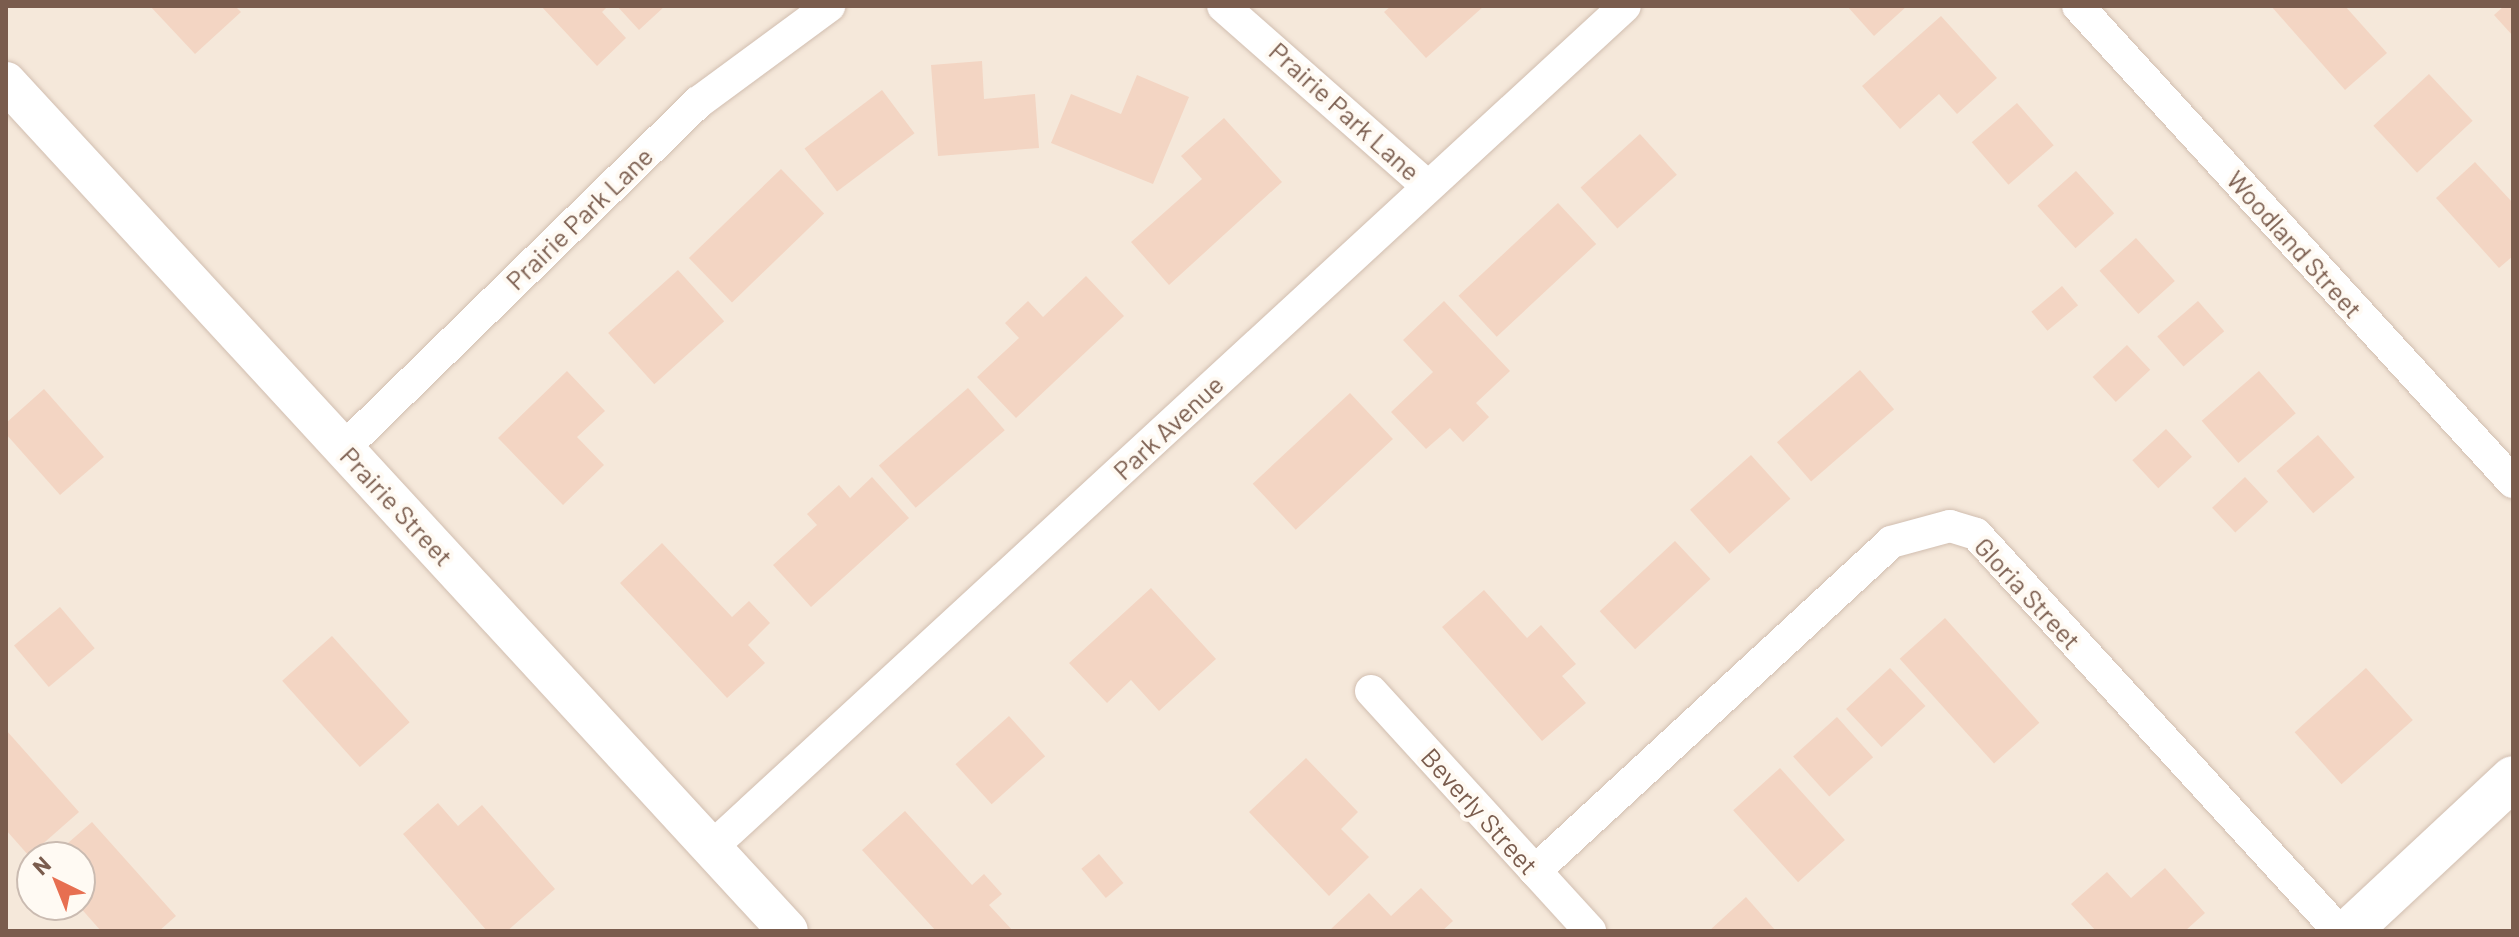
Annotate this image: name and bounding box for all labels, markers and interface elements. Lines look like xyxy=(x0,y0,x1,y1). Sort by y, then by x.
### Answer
street label: Prairie Park Lane xyxy=(1263,35,1427,187)
street label: Prairie Park Lane xyxy=(499,140,659,296)
street label: Woodland Street xyxy=(2221,164,2369,324)
street label: Park Avenue xyxy=(1107,368,1229,486)
street label: Prairie Street xyxy=(334,440,460,572)
street label: Gloria Street xyxy=(1968,531,2088,655)
street label: Beverly Street xyxy=(1415,741,1545,881)
north arrow xyxy=(16,841,96,921)
text: N xyxy=(27,850,55,879)

